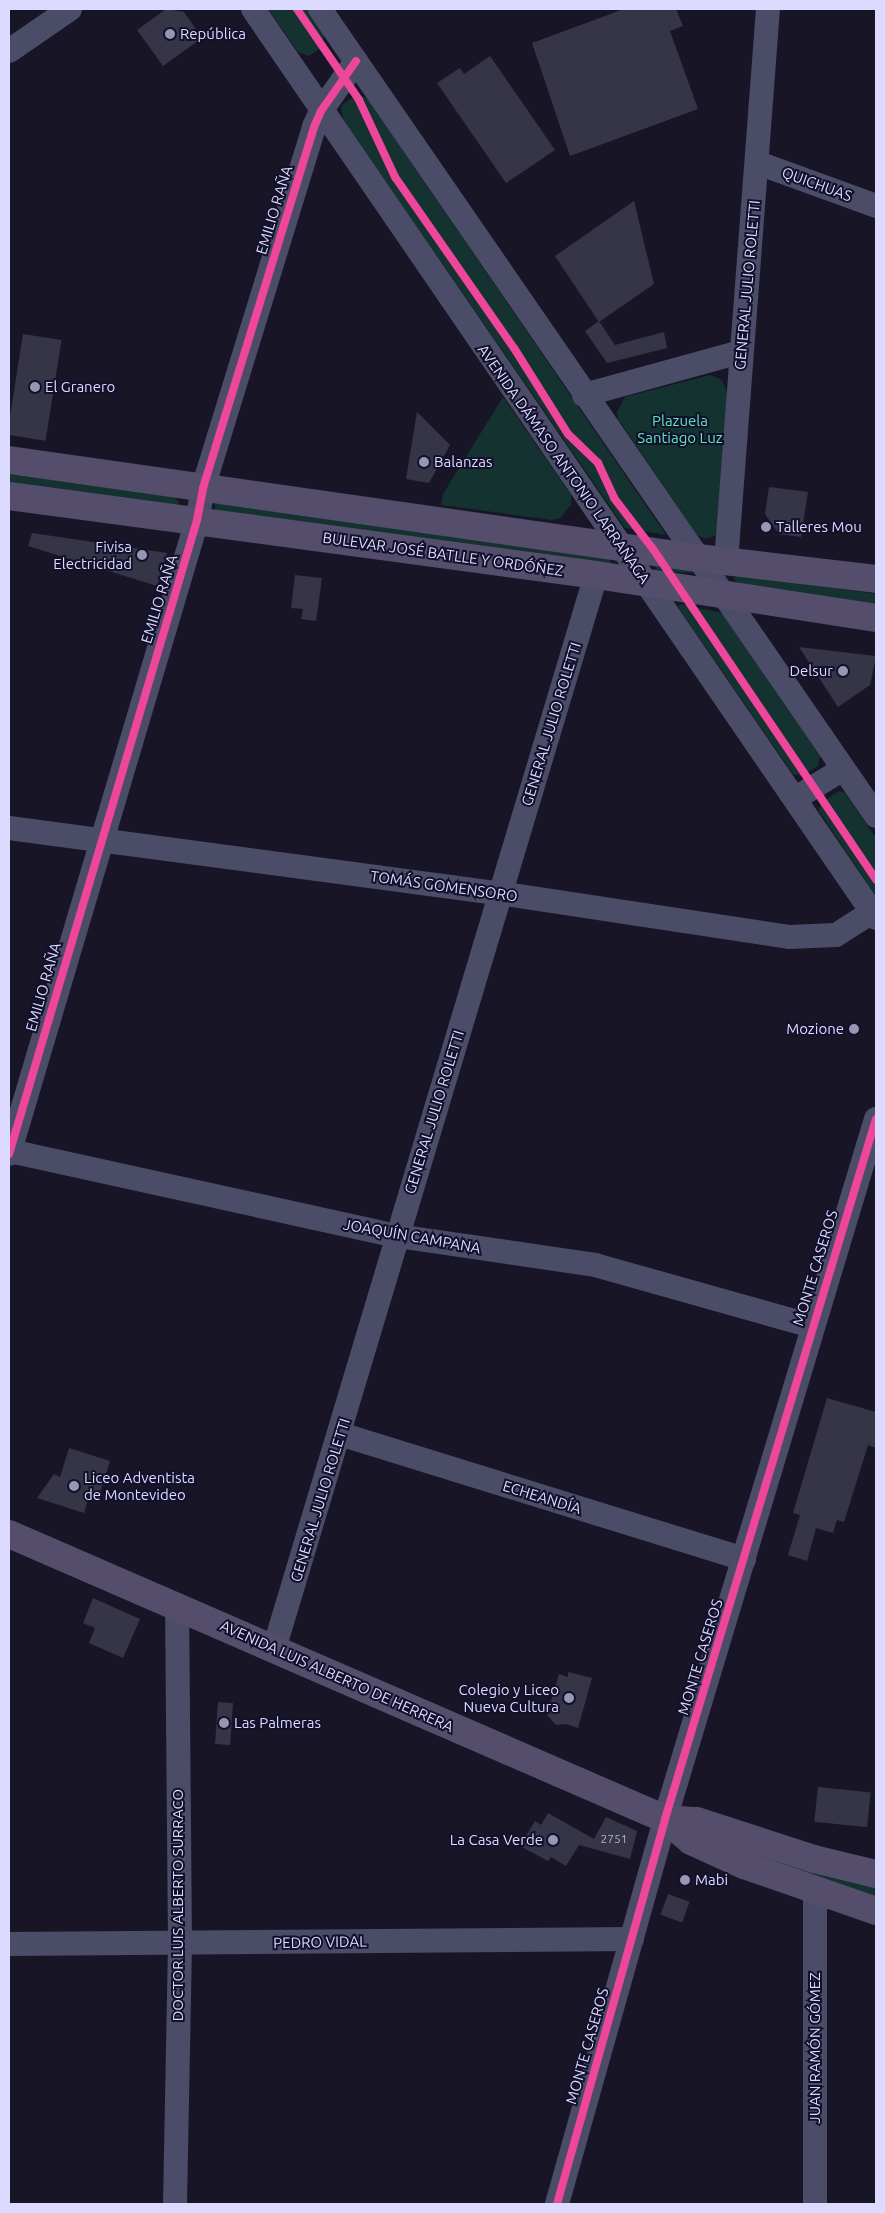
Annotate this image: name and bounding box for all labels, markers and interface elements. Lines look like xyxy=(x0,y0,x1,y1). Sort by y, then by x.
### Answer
place label: República xyxy=(180,25,246,43)
marker: República xyxy=(164,28,176,40)
street label: EMILIO RAÑA xyxy=(252,163,296,257)
street label: QUICHUAS xyxy=(779,163,855,205)
street label: GENERAL JULIO ROLETTI xyxy=(731,199,763,371)
street label: AVENIDA DÁMASO ANTONIO LARRAÑAGA xyxy=(474,341,654,587)
place label: El Granero xyxy=(45,378,115,396)
marker: El Granero xyxy=(29,381,41,393)
park label: Plazuela Santiago Luz xyxy=(637,411,723,446)
place label: Balanzas xyxy=(434,453,493,471)
marker: Balanzas xyxy=(418,456,430,468)
place label: Talleres Mou xyxy=(776,518,862,536)
marker: Talleres Mou xyxy=(760,521,772,533)
street label: BULEVAR JOSÉ BATLLE Y ORDÓÑEZ xyxy=(322,528,564,580)
place label: Fivisa Electricidad xyxy=(53,537,132,572)
marker: Fivisa Electricidad xyxy=(136,549,148,561)
street label: EMILIO RAÑA xyxy=(137,552,181,646)
street label: GENERAL JULIO ROLETTI xyxy=(518,640,584,808)
place label: Delsur xyxy=(789,662,833,680)
marker: Delsur xyxy=(837,665,849,677)
street label: TOMÁS GOMENSORO xyxy=(369,867,519,905)
street label: EMILIO RAÑA xyxy=(22,940,64,1034)
place label: Mozione xyxy=(786,1020,844,1038)
marker: Mozione xyxy=(848,1023,860,1035)
street label: GENERAL JULIO ROLETTI xyxy=(401,1028,467,1196)
street label: MONTE CASEROS xyxy=(789,1208,841,1328)
street label: JOAQUÍN CAMPANA xyxy=(342,1215,482,1257)
street label: GENERAL JULIO ROLETTI xyxy=(287,1416,353,1584)
place label: Liceo Adventista de Montevideo xyxy=(84,1468,195,1503)
street label: ECHEANDÍA xyxy=(501,1477,583,1517)
marker: Liceo Adventista de Montevideo xyxy=(68,1480,80,1492)
street label: MONTE CASEROS xyxy=(674,1597,726,1717)
street label: AVENIDA LUIS ALBERTO DE HERRERA xyxy=(217,1616,457,1736)
place label: Colegio y Liceo Nueva Cultura xyxy=(458,1680,559,1715)
marker: Colegio y Liceo Nueva Cultura xyxy=(563,1692,575,1704)
place label: Las Palmeras xyxy=(234,1714,321,1732)
marker: Las Palmeras xyxy=(218,1717,230,1729)
street label: DOCTOR LUIS ALBERTO SURRACO xyxy=(169,1789,187,2021)
place label: La Casa Verde xyxy=(450,1831,543,1849)
house number: 2751 xyxy=(600,1832,628,1846)
marker: La Casa Verde xyxy=(547,1834,559,1846)
place label: Mabi xyxy=(695,1871,728,1889)
marker: Mabi xyxy=(679,1874,691,1886)
street label: PEDRO VIDAL xyxy=(273,1932,367,1952)
street label: JUAN RAMÓN GÓMEZ xyxy=(806,1972,824,2124)
street label: MONTE CASEROS xyxy=(562,1986,612,2106)

